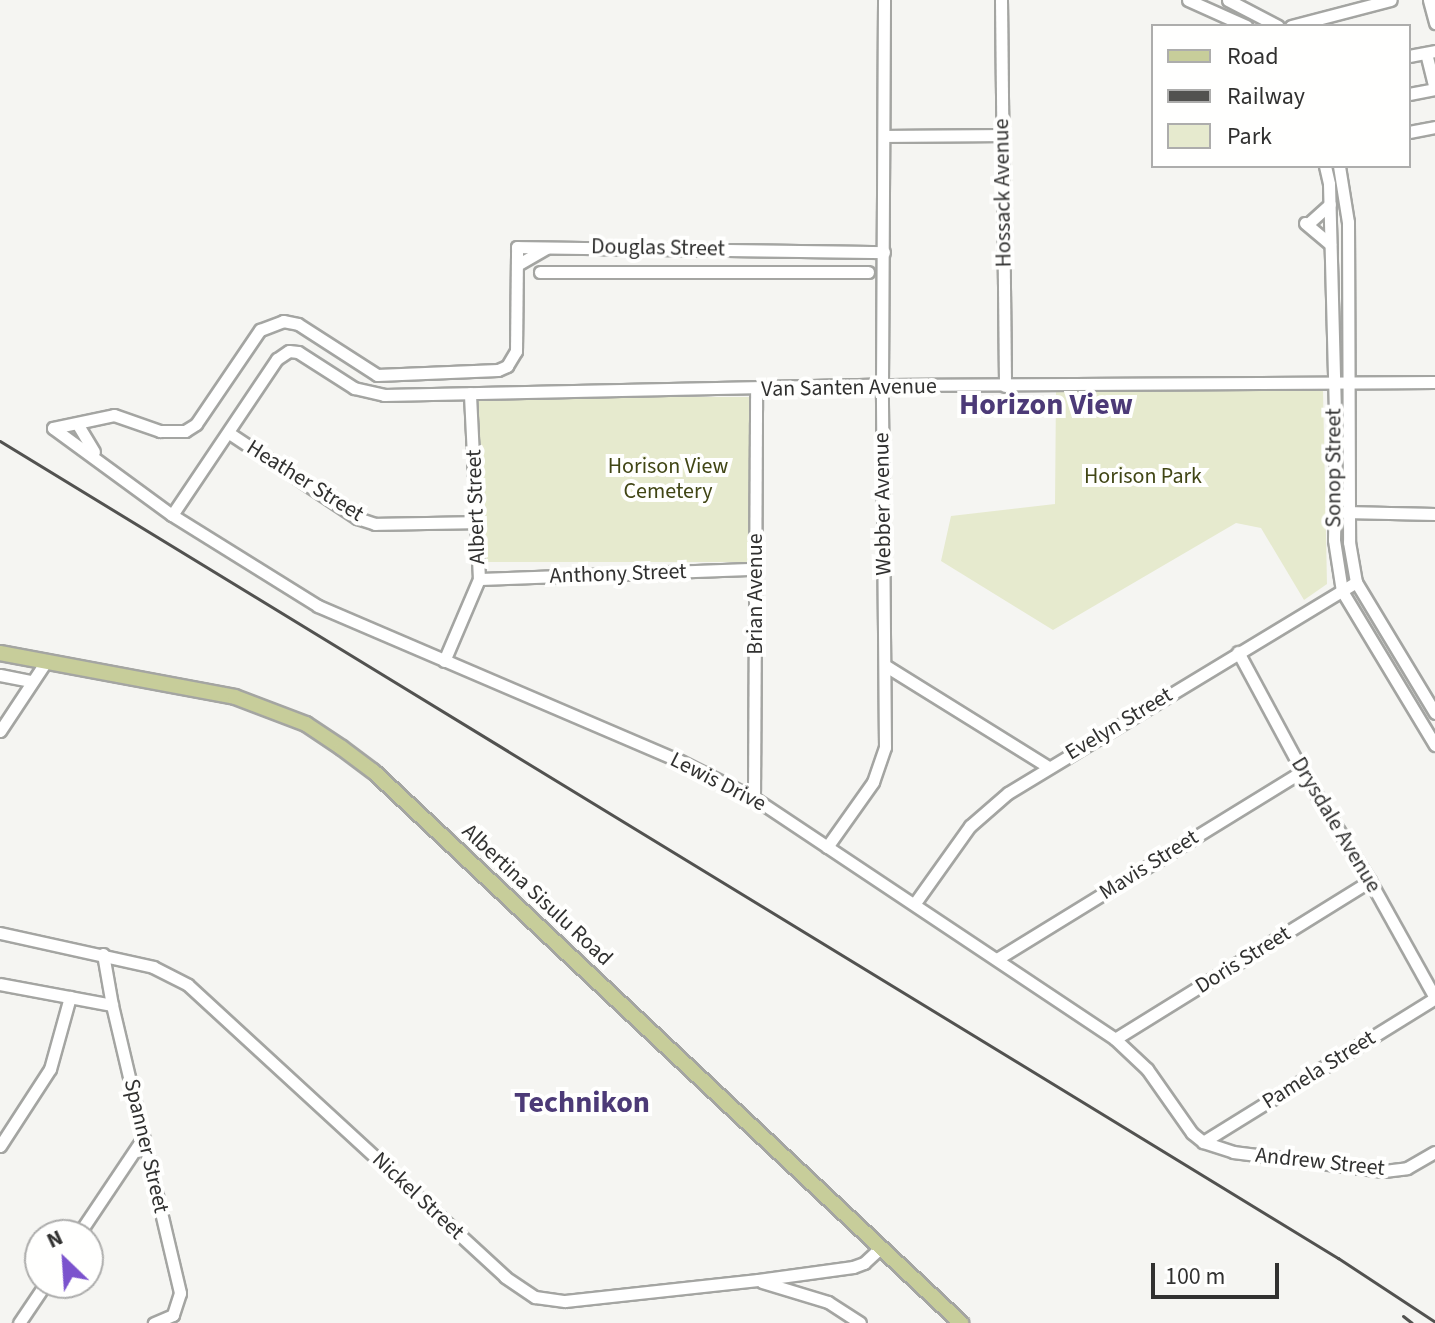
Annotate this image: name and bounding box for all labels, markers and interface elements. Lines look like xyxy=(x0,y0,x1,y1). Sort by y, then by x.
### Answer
legend xyxy=(1151,24,1411,168)
text: Road xyxy=(1227,39,1279,74)
text: Railway xyxy=(1227,79,1305,114)
street label: Hossack Avenue xyxy=(989,118,1017,268)
text: Park xyxy=(1227,119,1272,154)
street label: Douglas Street xyxy=(591,234,725,262)
street label: Van Santen Avenue xyxy=(761,373,937,403)
district label: Horizon View xyxy=(959,387,1133,423)
street label: Sonop Street xyxy=(1321,408,1347,528)
street label: Webber Avenue xyxy=(869,432,897,576)
street label: Heather Street xyxy=(242,435,368,527)
street label: Albert Street xyxy=(461,449,491,565)
park label: Horison View Cemetery xyxy=(608,453,728,504)
park label: Horison Park xyxy=(1084,464,1202,490)
street label: Brian Avenue xyxy=(743,533,769,655)
street label: Anthony Street xyxy=(549,558,687,590)
street label: Evelyn Street xyxy=(1061,682,1177,766)
street label: Lewis Drive xyxy=(666,747,770,817)
street label: Drysdale Avenue xyxy=(1285,753,1387,897)
street label: Albertina Sisulu Road xyxy=(456,818,618,972)
street label: Mavis Street xyxy=(1095,824,1203,906)
street label: Doris Street xyxy=(1191,920,1295,1000)
street label: Pamela Street xyxy=(1258,1025,1380,1115)
street label: Spanner Street xyxy=(118,1076,174,1216)
district label: Technikon xyxy=(514,1085,650,1121)
street label: Andrew Street xyxy=(1254,1142,1386,1182)
street label: Nickel Street xyxy=(367,1147,469,1245)
north arrow xyxy=(24,1219,104,1299)
text: N xyxy=(41,1221,68,1257)
scale bar xyxy=(1155,1247,1283,1297)
text: 100 m xyxy=(1165,1259,1225,1294)

